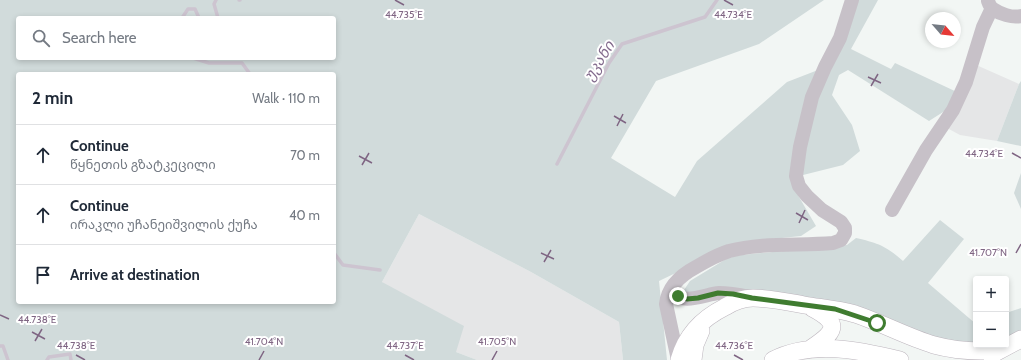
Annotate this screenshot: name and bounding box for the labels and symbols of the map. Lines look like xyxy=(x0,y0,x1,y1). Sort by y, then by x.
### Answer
text: 44.735°E xyxy=(385,8,423,21)
text: 44.734°E xyxy=(714,8,752,21)
north arrow xyxy=(925,12,961,48)
water label: უკანი xyxy=(580,37,619,84)
text: 44.734°E xyxy=(965,147,1003,160)
text: 41.707°N xyxy=(969,246,1007,259)
route end xyxy=(669,287,687,305)
text: 44.738°E xyxy=(18,313,57,326)
route start xyxy=(868,314,886,332)
text: 41.704°N xyxy=(245,335,283,348)
text: 41.705°N xyxy=(478,335,516,348)
text: 44.738°E xyxy=(57,339,96,352)
text: 44.737°E xyxy=(386,339,424,352)
text: 44.736°E xyxy=(715,339,753,352)

